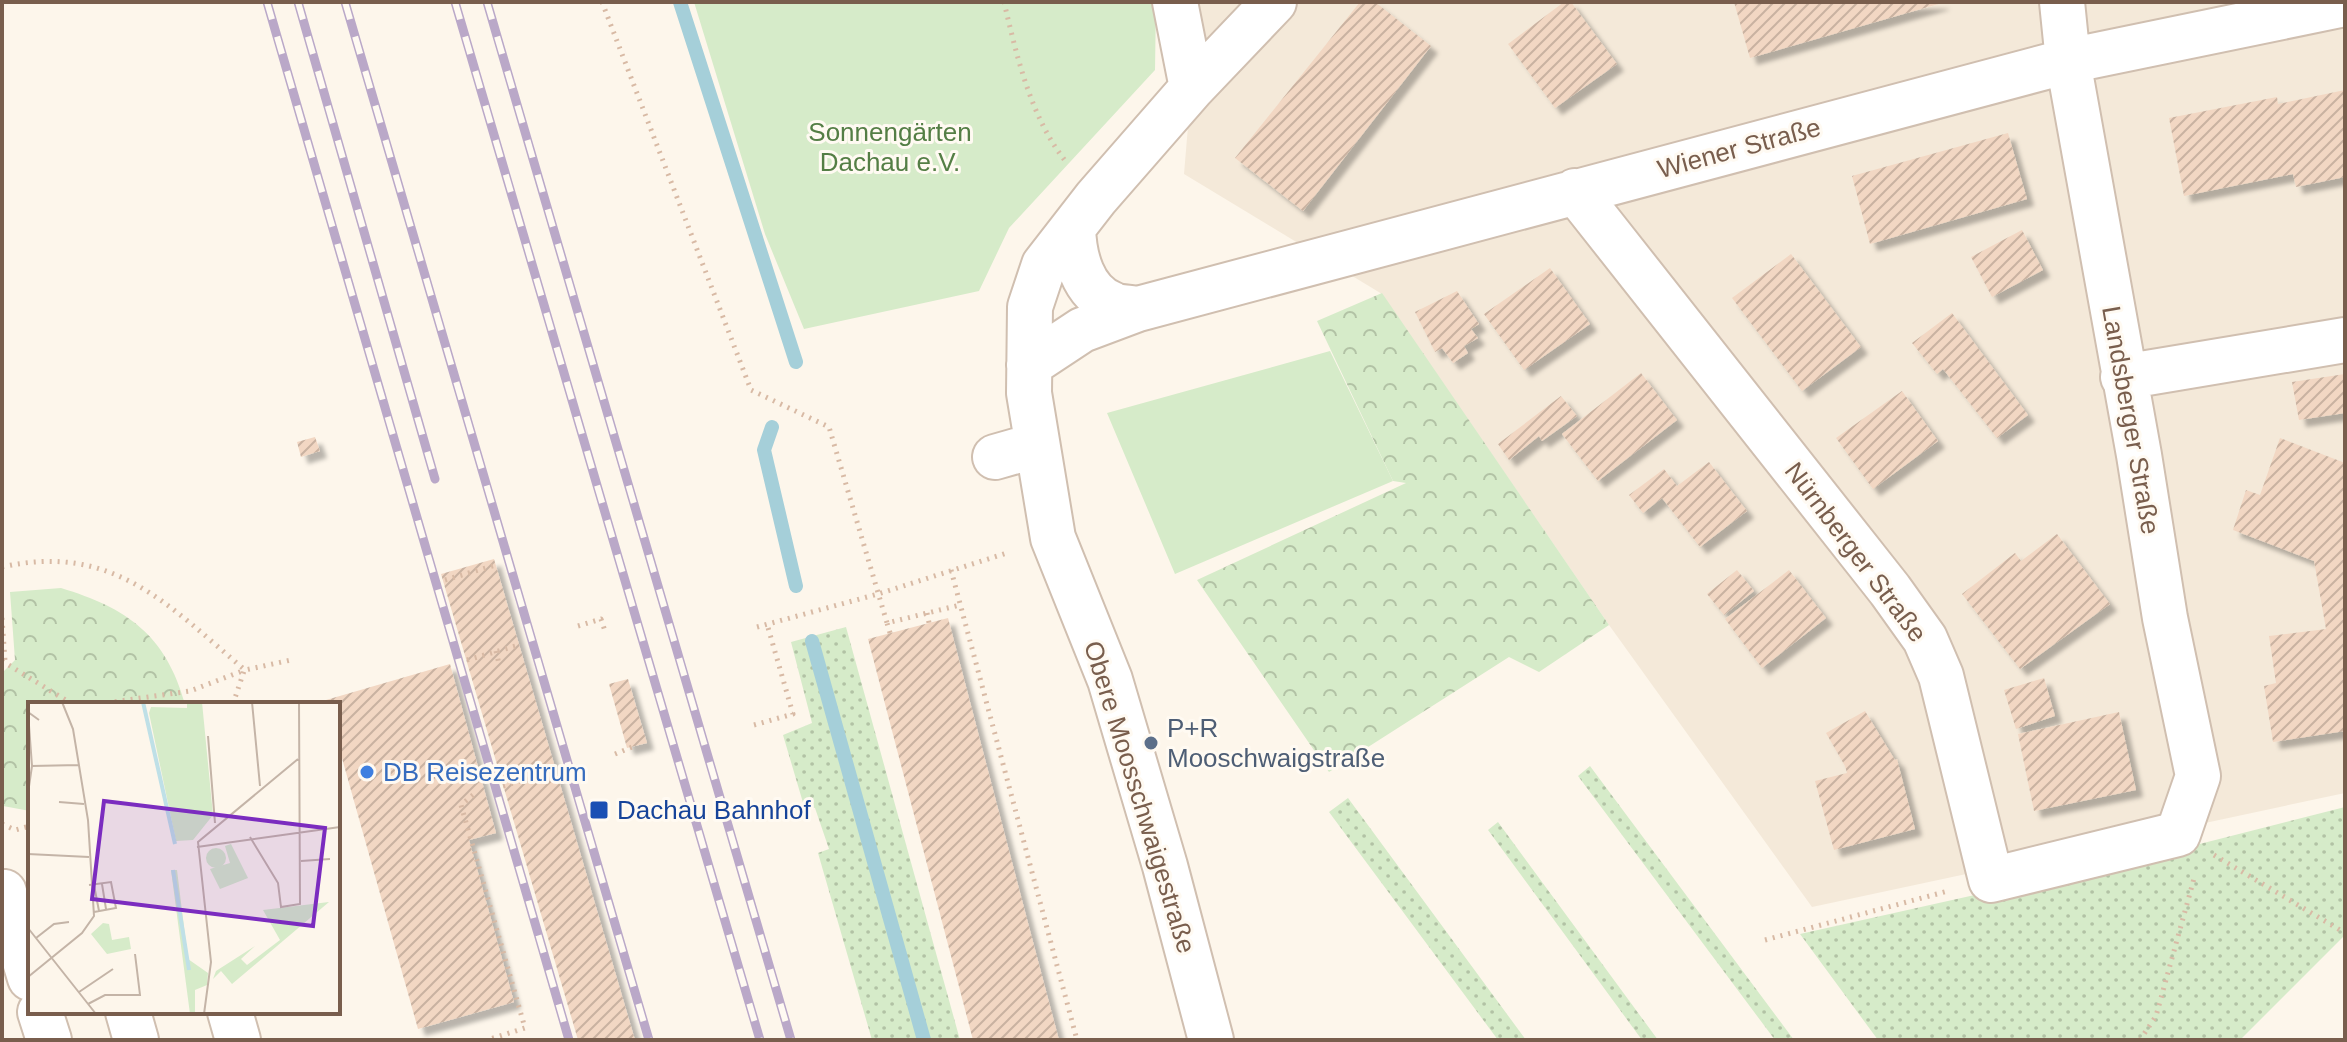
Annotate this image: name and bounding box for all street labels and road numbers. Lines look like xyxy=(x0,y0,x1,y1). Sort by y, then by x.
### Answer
street label: Wiener Straße xyxy=(1654,112,1824,184)
street label: Landsberger Straße xyxy=(2096,304,2166,536)
street label: Nürnberger Straße xyxy=(1779,456,1933,648)
street label: Obere Moosschwaigestraße xyxy=(1078,637,1202,957)

